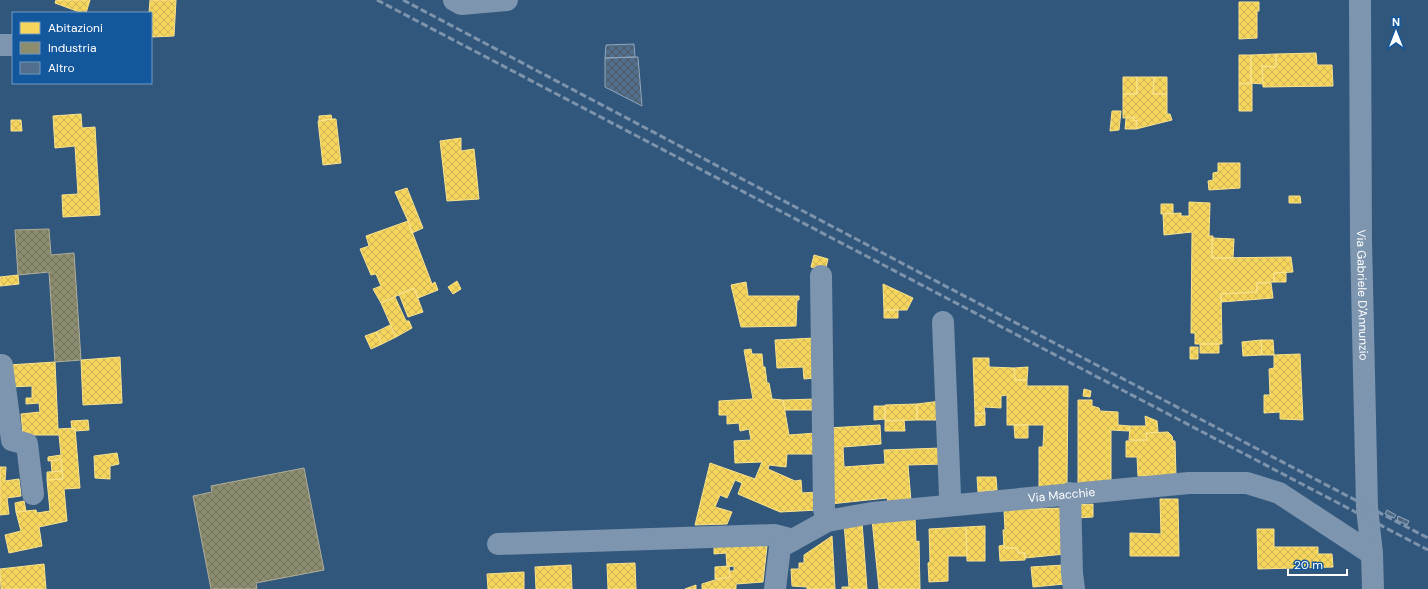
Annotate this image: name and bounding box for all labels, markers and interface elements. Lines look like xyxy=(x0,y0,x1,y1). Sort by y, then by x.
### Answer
legend xyxy=(12,12,152,84)
north arrow xyxy=(1376,12,1416,52)
text: N xyxy=(1392,15,1400,29)
text: Abitazioni xyxy=(48,20,103,36)
text: Industria xyxy=(48,40,96,56)
text: Altro xyxy=(48,60,75,76)
street label: Via Gabriele D'Annunzio xyxy=(1353,229,1372,361)
street label: Via Macchie xyxy=(1027,484,1096,506)
scale bar xyxy=(1288,551,1347,577)
text: 20 m xyxy=(1294,557,1323,573)

